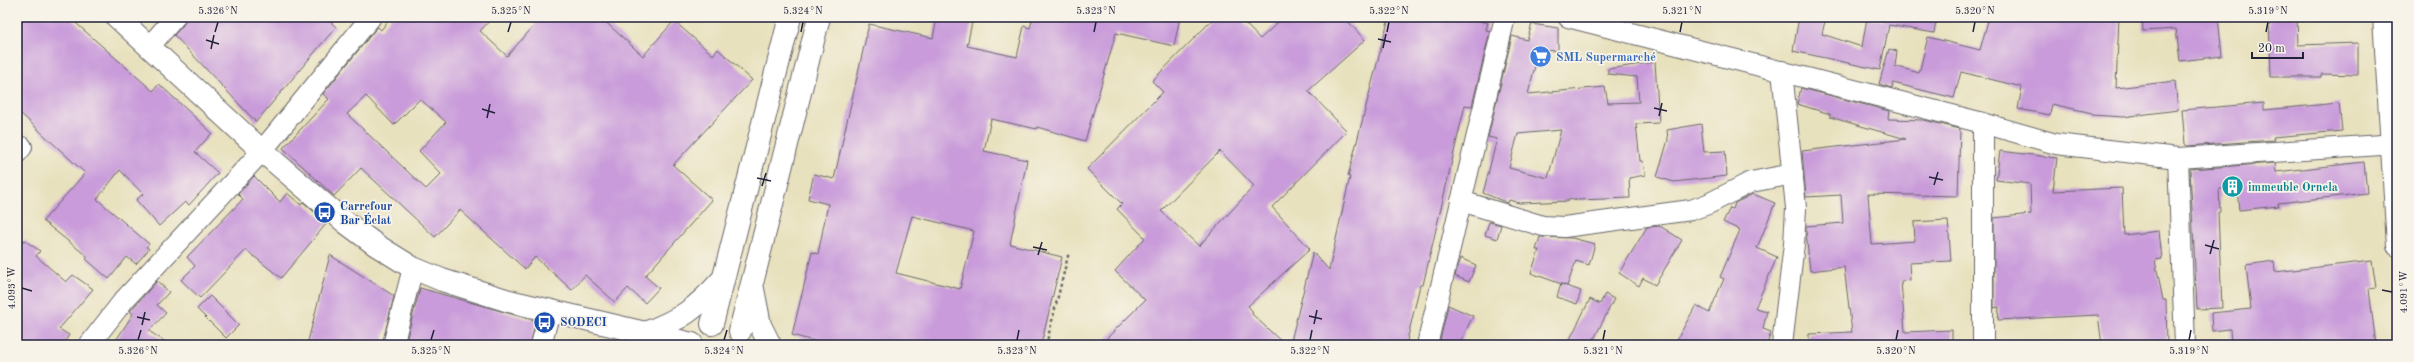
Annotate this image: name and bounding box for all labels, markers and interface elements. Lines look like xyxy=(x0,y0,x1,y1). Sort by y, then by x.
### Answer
text: 5.326°N xyxy=(198,6,238,16)
text: 5.325°N xyxy=(491,6,531,16)
text: 5.324°N xyxy=(783,6,823,16)
text: 5.323°N xyxy=(1076,6,1116,16)
text: 5.322°N xyxy=(1369,6,1409,16)
text: 5.321°N xyxy=(1662,6,1702,16)
text: 5.320°N xyxy=(1955,6,1995,16)
text: 5.319°N xyxy=(2248,6,2288,16)
scale bar xyxy=(2252,34,2303,60)
text: 20 m xyxy=(2258,43,2285,55)
supermarket icon: SML Supermarché xyxy=(1527,44,1553,70)
place label: SML Supermarché xyxy=(1556,52,1656,64)
building icon: immeuble Ornela xyxy=(2220,174,2246,200)
place label: immeuble Ornela xyxy=(2248,182,2338,194)
bus stop icon: Carrefour Bar Éclat xyxy=(312,200,338,226)
place label: Carrefour Bar Éclat xyxy=(340,201,392,227)
text: 4.093°W xyxy=(7,266,17,309)
text: 4.091°W xyxy=(2399,270,2409,313)
bus stop icon: SODECI xyxy=(531,309,557,335)
place label: SODECI xyxy=(560,317,607,329)
text: 5.326°N xyxy=(118,346,158,356)
text: 5.325°N xyxy=(411,346,451,356)
text: 5.324°N xyxy=(704,346,744,356)
text: 5.323°N xyxy=(997,346,1037,356)
text: 5.322°N xyxy=(1290,346,1330,356)
text: 5.321°N xyxy=(1583,346,1623,356)
text: 5.320°N xyxy=(1876,346,1916,356)
text: 5.319°N xyxy=(2169,346,2209,356)

